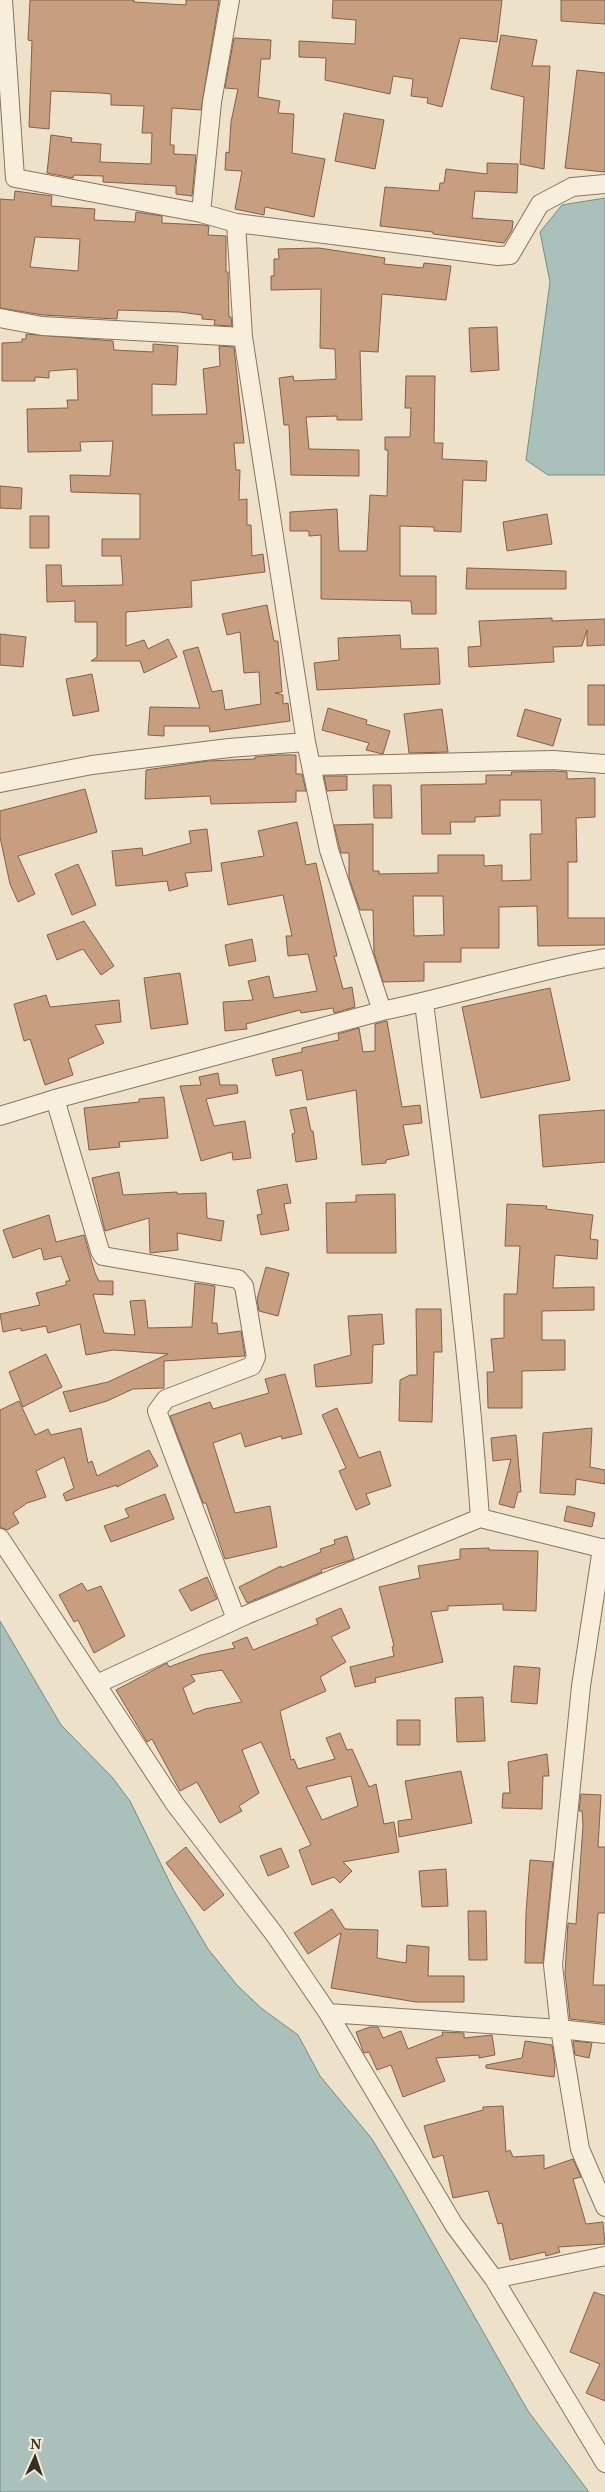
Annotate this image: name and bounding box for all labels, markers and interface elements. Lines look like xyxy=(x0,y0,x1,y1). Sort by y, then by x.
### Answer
north arrow xyxy=(10,2432,60,2482)
text: N xyxy=(30,2434,42,2453)

